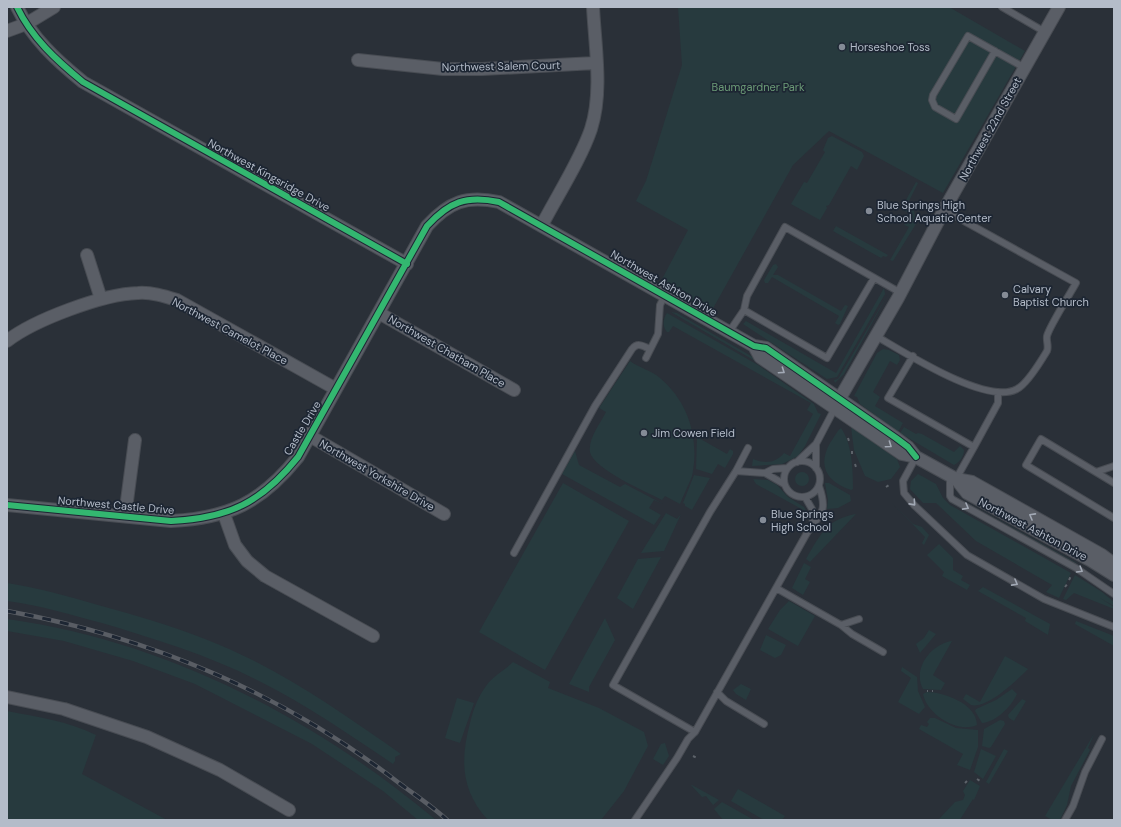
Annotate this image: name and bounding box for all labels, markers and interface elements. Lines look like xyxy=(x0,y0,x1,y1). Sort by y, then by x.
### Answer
place label: Horseshoe Toss xyxy=(850,40,930,54)
marker: Horseshoe Toss xyxy=(837,42,847,52)
street label: Northwest Salem Court xyxy=(442,58,560,74)
street label: Northwest 22nd Street xyxy=(956,75,1024,183)
park label: Baumgardner Park xyxy=(712,80,805,94)
street label: Northwest Kingsridge Drive xyxy=(205,136,333,214)
place label: Blue Springs High School Aquatic Center xyxy=(877,198,992,225)
marker: Blue Springs High School Aquatic Center xyxy=(864,206,874,216)
street label: Northwest Ashton Drive xyxy=(608,247,720,319)
place label: Calvary Baptist Church xyxy=(1013,282,1089,309)
marker: Calvary Baptist Church xyxy=(1000,290,1010,300)
street label: Northwest Camelot Place xyxy=(170,295,290,367)
street label: Northwest Chatham Place xyxy=(386,312,508,390)
one-way arrow xyxy=(778,366,785,374)
street label: Castle Drive xyxy=(280,398,324,458)
place label: Jim Cowen Field xyxy=(652,426,735,440)
marker: Jim Cowen Field xyxy=(639,428,649,438)
street label: Northwest Yorkshire Drive xyxy=(317,436,437,514)
one-way arrow xyxy=(885,440,892,448)
street label: Northwest Castle Drive xyxy=(57,493,175,517)
street label: Northwest Ashton Drive xyxy=(976,494,1090,564)
one-way arrow xyxy=(908,498,916,506)
one-way arrow xyxy=(962,502,969,509)
place label: Blue Springs High School xyxy=(771,507,834,534)
one-way arrow xyxy=(1029,513,1036,521)
marker: Blue Springs High School xyxy=(758,515,768,525)
one-way arrow xyxy=(1076,566,1083,573)
one-way arrow xyxy=(1011,578,1018,585)

